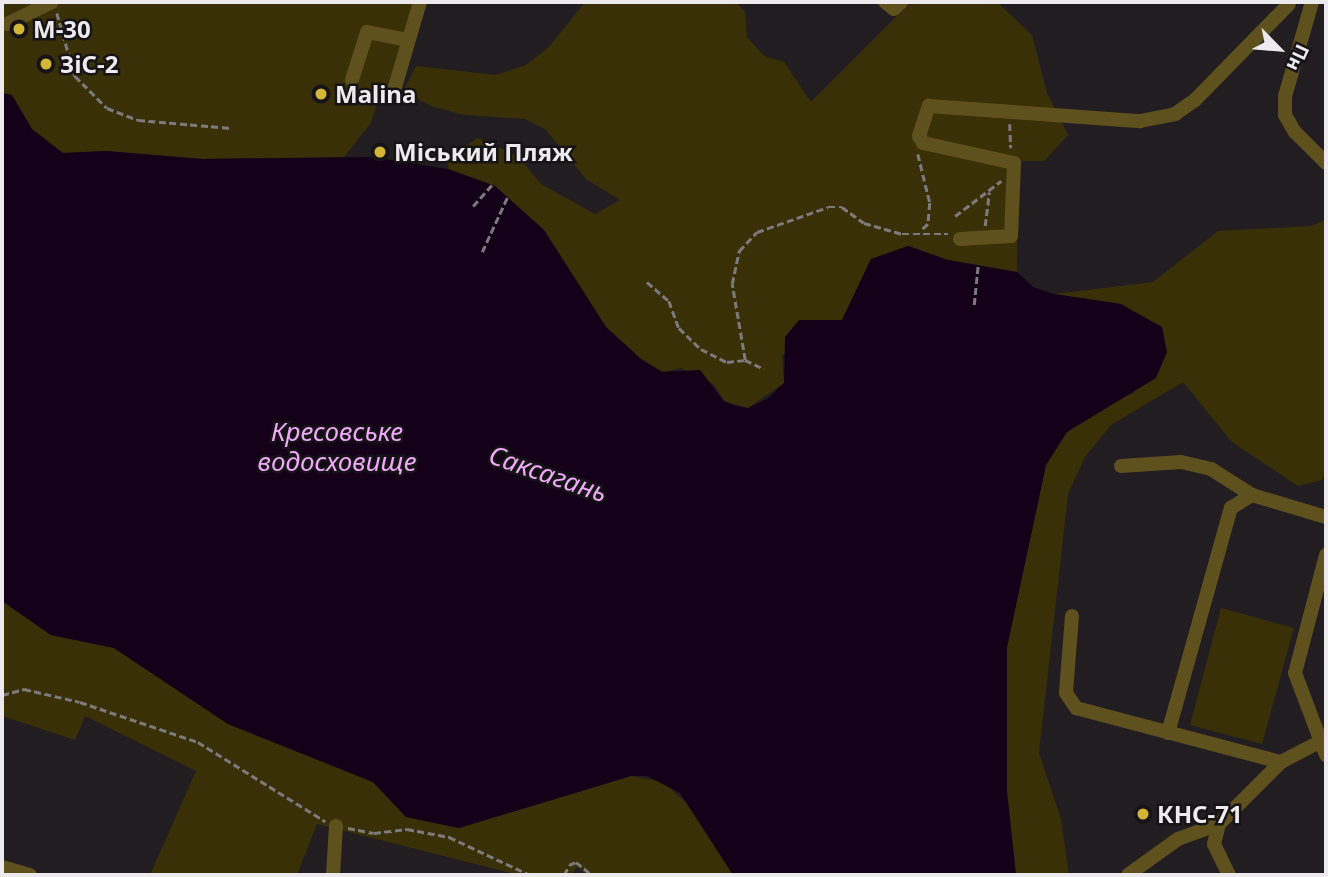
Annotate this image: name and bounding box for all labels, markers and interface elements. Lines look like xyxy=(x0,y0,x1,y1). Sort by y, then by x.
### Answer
north arrow xyxy=(1244,14,1314,84)
place label: М-30 xyxy=(33,15,91,43)
marker: М-30 xyxy=(11,21,27,37)
text: Пн xyxy=(1281,40,1316,76)
place label: ЗіС-2 xyxy=(60,50,119,78)
marker: ЗіС-2 xyxy=(38,56,54,72)
place label: Malina xyxy=(335,80,416,108)
marker: Malina xyxy=(313,86,329,102)
place label: Міський Пляж xyxy=(394,138,573,166)
marker: Міський Пляж xyxy=(372,144,388,160)
water label: Кресовське водосховище xyxy=(257,416,417,478)
water label: Саксагань xyxy=(485,439,611,509)
place label: КНС-71 xyxy=(1157,800,1243,828)
marker: КНС-71 xyxy=(1135,806,1151,822)

